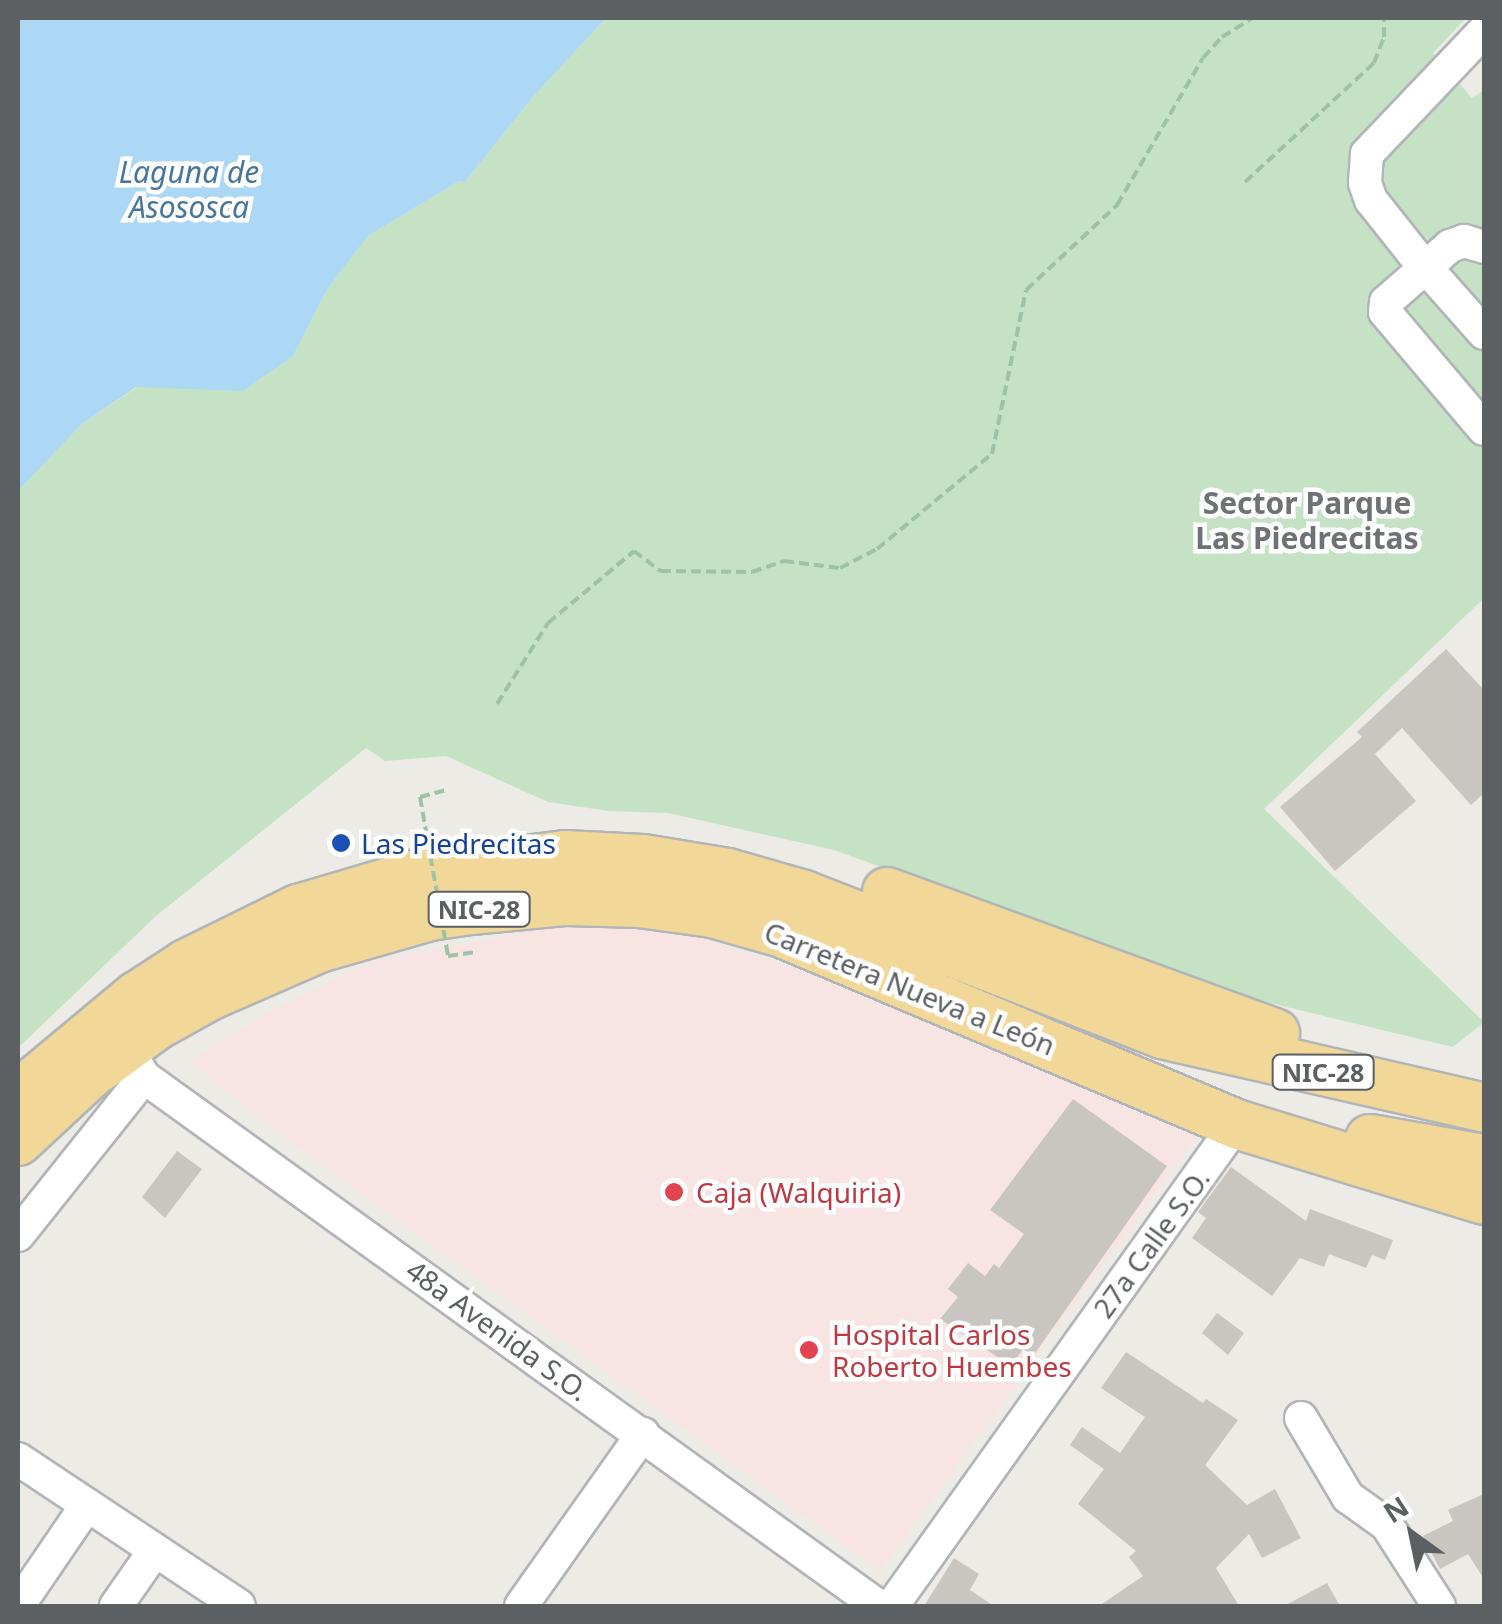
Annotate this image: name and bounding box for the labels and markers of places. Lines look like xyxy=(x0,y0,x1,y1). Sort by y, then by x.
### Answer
place label: Las Piedrecitas xyxy=(361,826,556,860)
marker: Las Piedrecitas xyxy=(330,832,352,854)
place label: Caja (Walquiria) xyxy=(696,1175,901,1209)
marker: Caja (Walquiria) xyxy=(661,1179,687,1205)
place label: Hospital Carlos Roberto Huembes xyxy=(832,1317,1072,1383)
marker: Hospital Carlos Roberto Huembes xyxy=(796,1337,822,1363)

